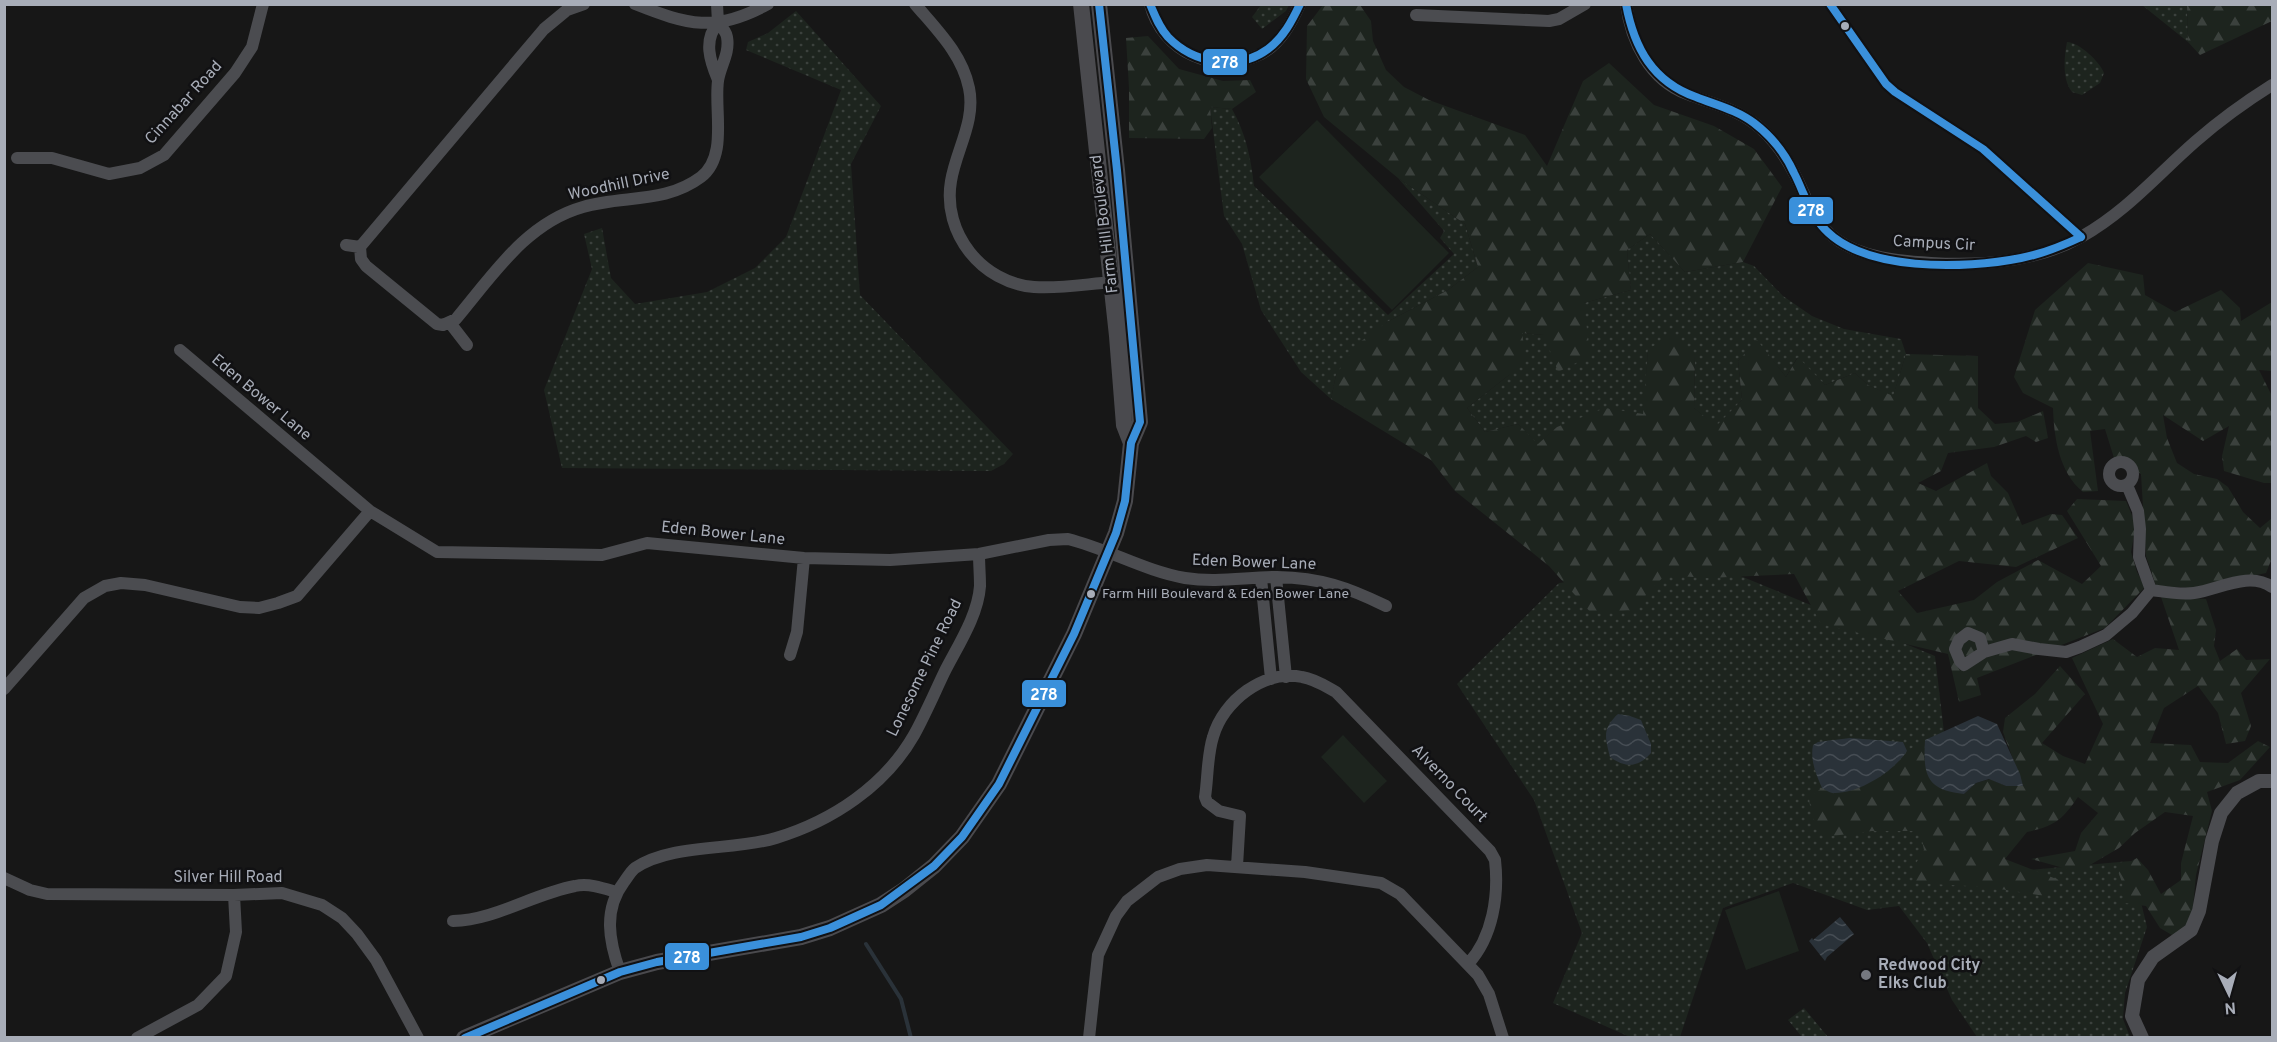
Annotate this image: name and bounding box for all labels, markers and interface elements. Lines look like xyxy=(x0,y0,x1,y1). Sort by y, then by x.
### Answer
unlabelled marker xyxy=(1839,20,1851,32)
line badge: 278 xyxy=(1202,48,1248,76)
text: 278 xyxy=(1211,54,1239,74)
street label: Cinnabar Road xyxy=(141,57,227,149)
street label: Farm Hill Boulevard xyxy=(1087,154,1123,294)
street label: Woodhill Drive xyxy=(566,164,672,206)
line badge: 278 xyxy=(1788,196,1834,225)
text: 278 xyxy=(1797,202,1825,222)
street label: Campus Cir xyxy=(1892,232,1976,256)
street label: Eden Bower Lane xyxy=(207,350,315,446)
street label: Eden Bower Lane xyxy=(660,518,786,550)
street label: Eden Bower Lane xyxy=(1191,551,1317,575)
place label: Farm Hill Boulevard & Eden Bower Lane xyxy=(1102,586,1349,603)
marker: Farm Hill Boulevard & Eden Bower Lane xyxy=(1085,588,1097,600)
street label: Lonesome Pine Road xyxy=(883,596,967,740)
line badge: 278 xyxy=(1021,679,1067,708)
text: 278 xyxy=(1030,686,1058,706)
street label: Alverno Court xyxy=(1407,741,1491,827)
street label: Silver Hill Road xyxy=(173,868,283,888)
line badge: 278 xyxy=(664,942,710,971)
text: 278 xyxy=(673,949,701,969)
place label: Redwood City Elks Club xyxy=(1878,956,1980,994)
north arrow xyxy=(2199,964,2259,1024)
marker: Redwood City Elks Club xyxy=(1859,968,1873,982)
unlabelled marker xyxy=(595,974,607,986)
text: N xyxy=(2224,996,2237,1017)

